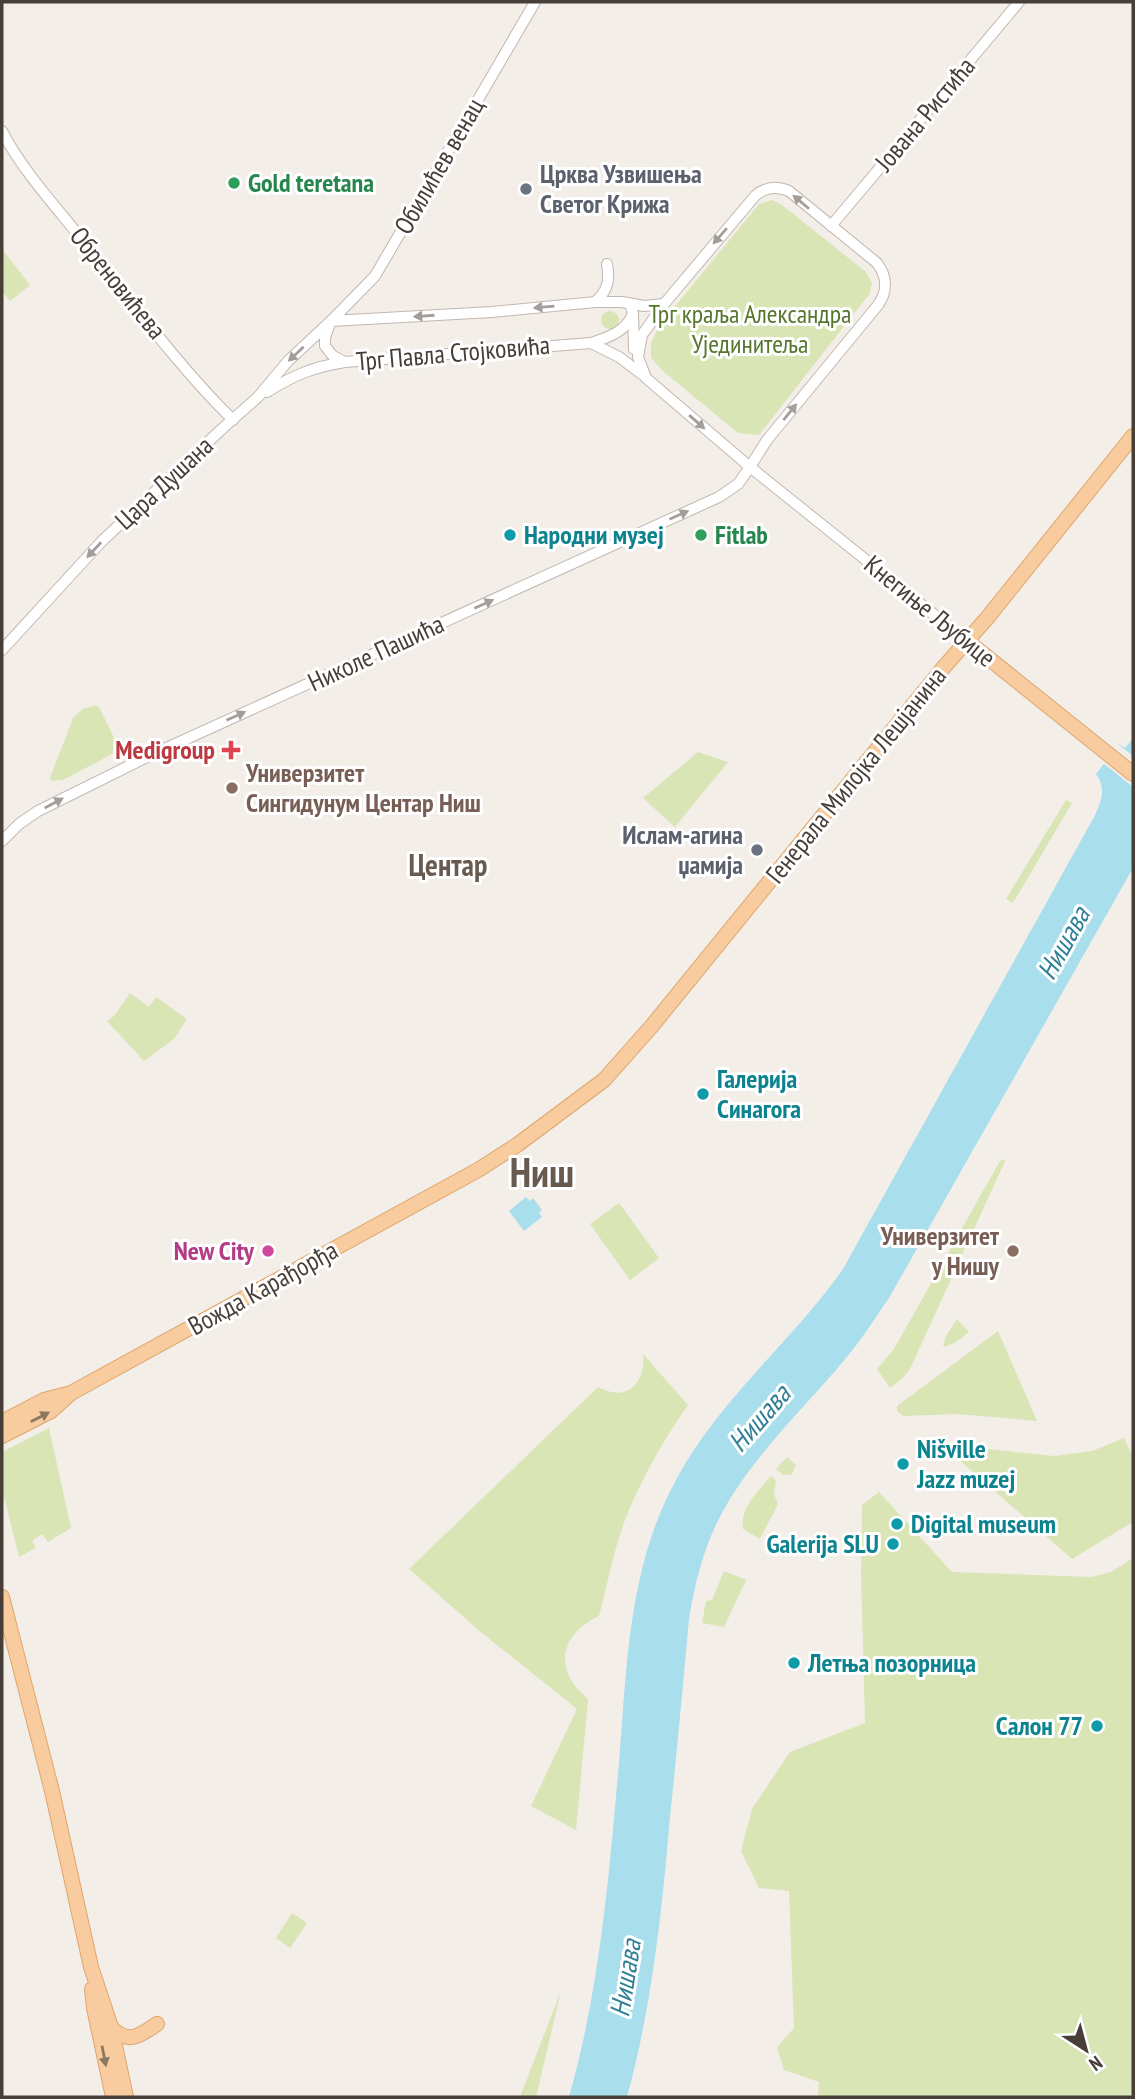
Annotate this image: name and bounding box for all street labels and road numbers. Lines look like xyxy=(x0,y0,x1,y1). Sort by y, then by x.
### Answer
street label: Јована Ристића xyxy=(867,50,982,178)
street label: Обилићев венац xyxy=(386,91,491,240)
street label: Обреновићева xyxy=(63,220,174,346)
street label: Трг Павла Стојковића xyxy=(355,328,551,377)
street label: Цара Душана xyxy=(108,429,220,536)
street label: Кнегиње Љубице xyxy=(858,548,1003,674)
street label: Николе Пашића xyxy=(303,607,449,698)
street label: Генерала Милојка Лешјанина xyxy=(758,660,953,890)
street label: Вожда Карађорђа xyxy=(182,1233,343,1342)

